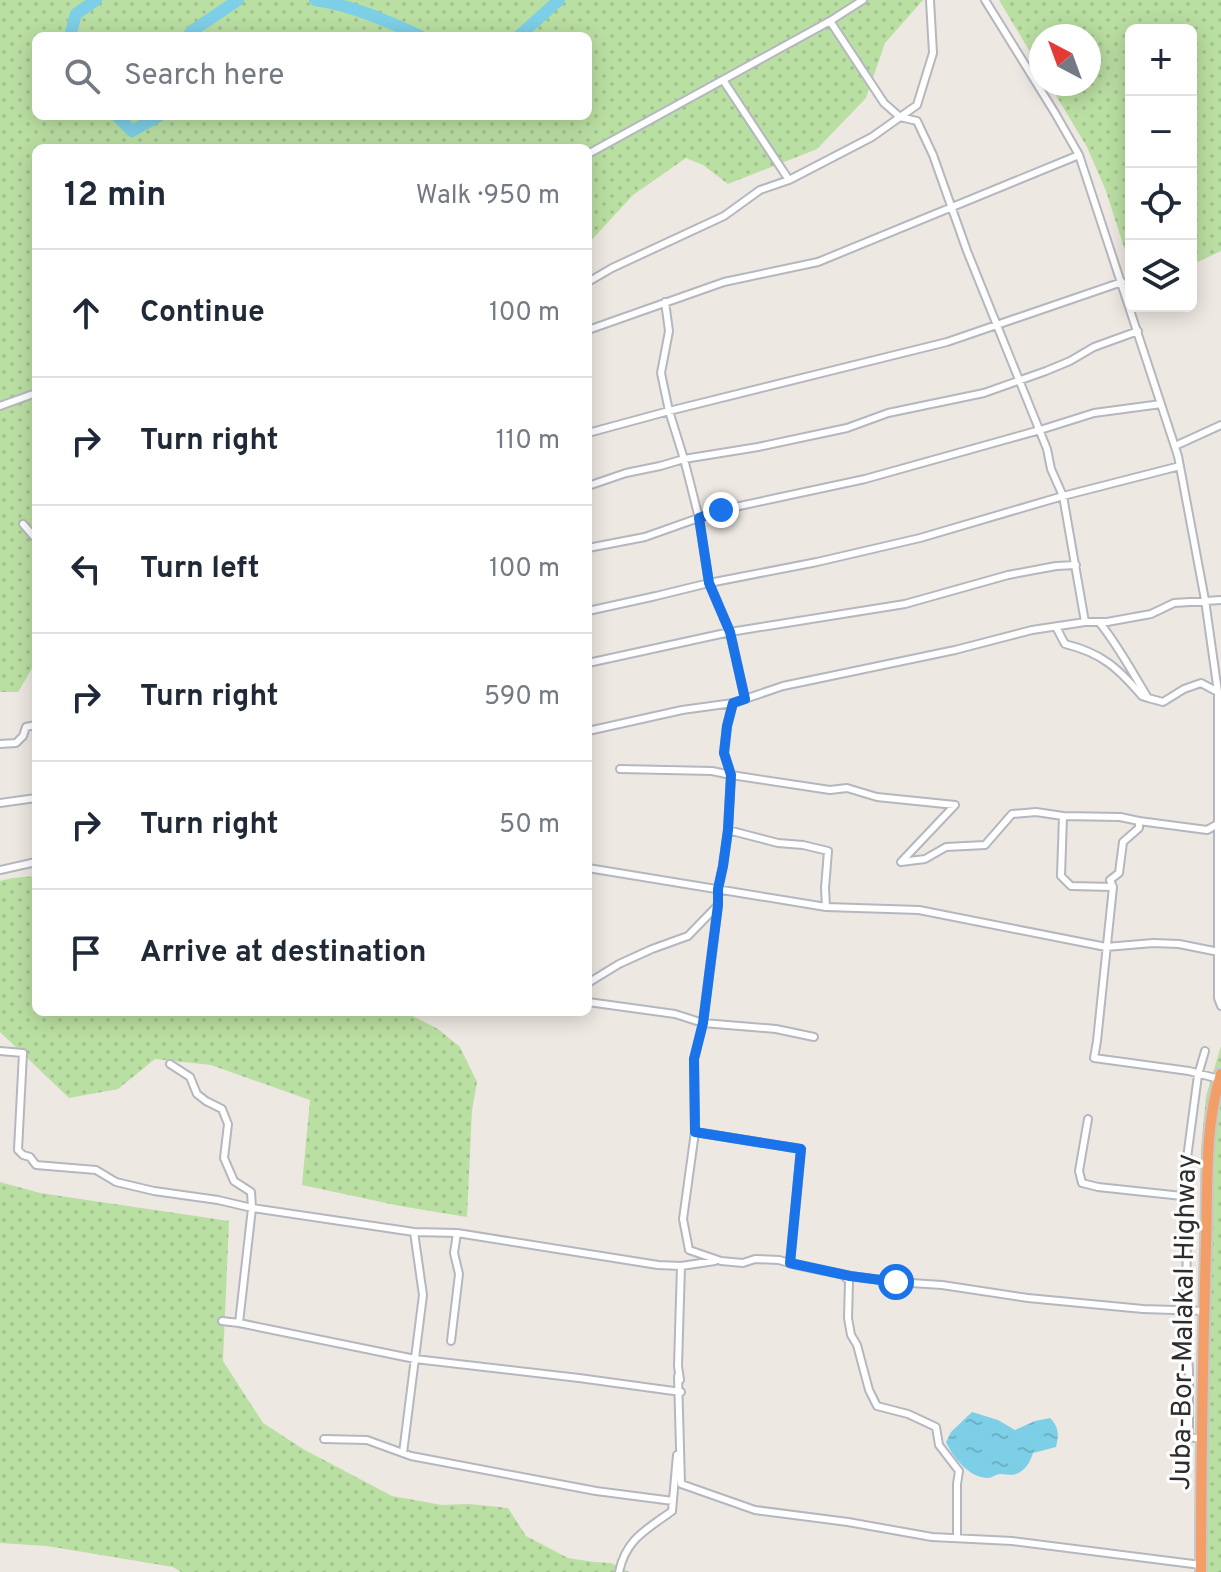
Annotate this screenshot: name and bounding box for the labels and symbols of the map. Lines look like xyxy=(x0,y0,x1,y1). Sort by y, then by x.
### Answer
north arrow xyxy=(1029,24,1101,96)
route end xyxy=(703,492,739,528)
street label: Juba-Bor-Malakal Highway xyxy=(1164,1153,1206,1491)
route start xyxy=(878,1264,914,1300)

